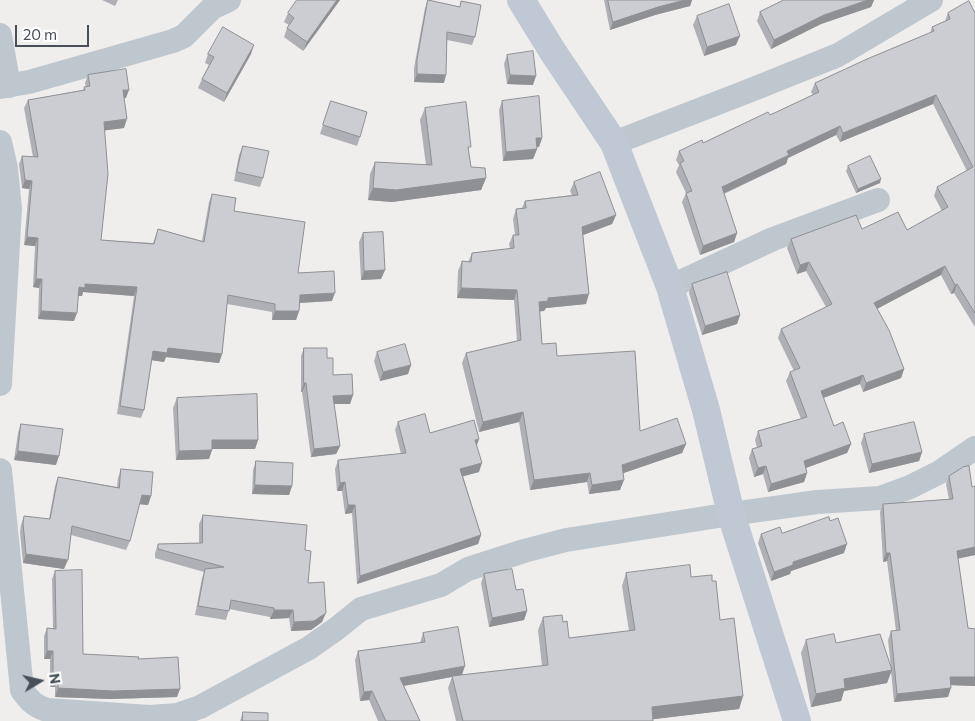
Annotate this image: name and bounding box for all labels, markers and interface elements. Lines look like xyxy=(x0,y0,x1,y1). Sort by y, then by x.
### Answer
scale bar xyxy=(18,15,91,47)
text: 20 m xyxy=(23,25,57,43)
north arrow xyxy=(15,656,65,706)
text: N xyxy=(46,672,65,685)

